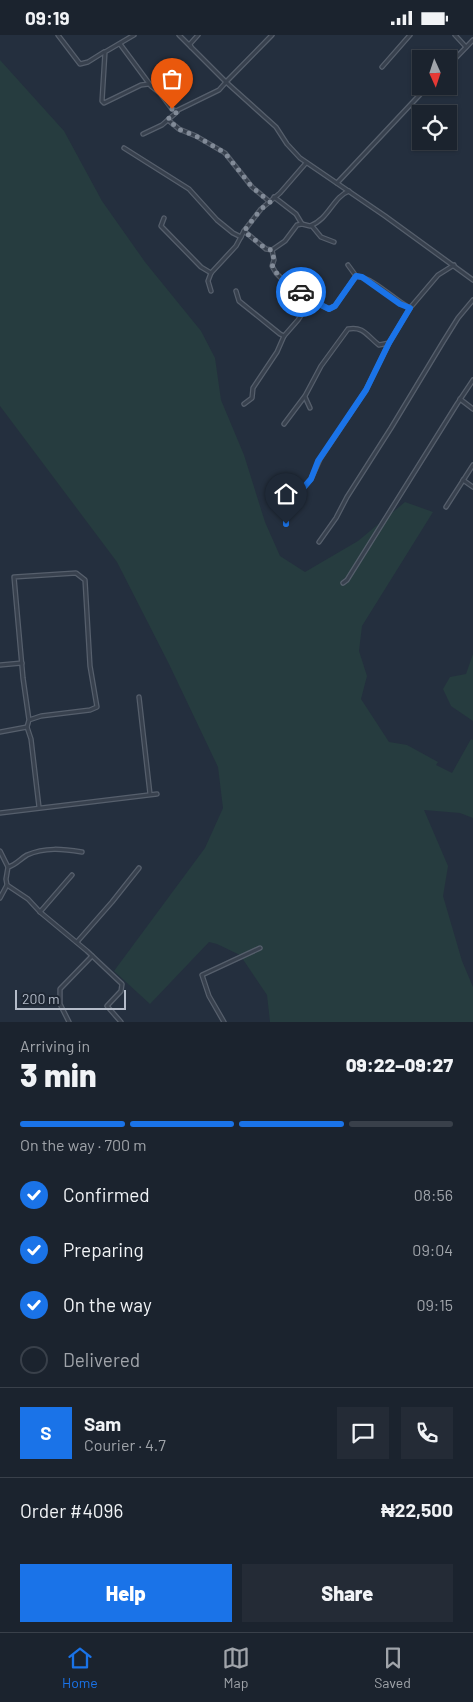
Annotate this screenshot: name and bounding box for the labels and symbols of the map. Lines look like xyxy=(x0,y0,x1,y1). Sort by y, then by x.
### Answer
north arrow xyxy=(412,50,458,95)
pin xyxy=(151,58,193,109)
courier xyxy=(276,267,326,317)
pin xyxy=(265,473,307,524)
scale bar xyxy=(15,987,126,1010)

